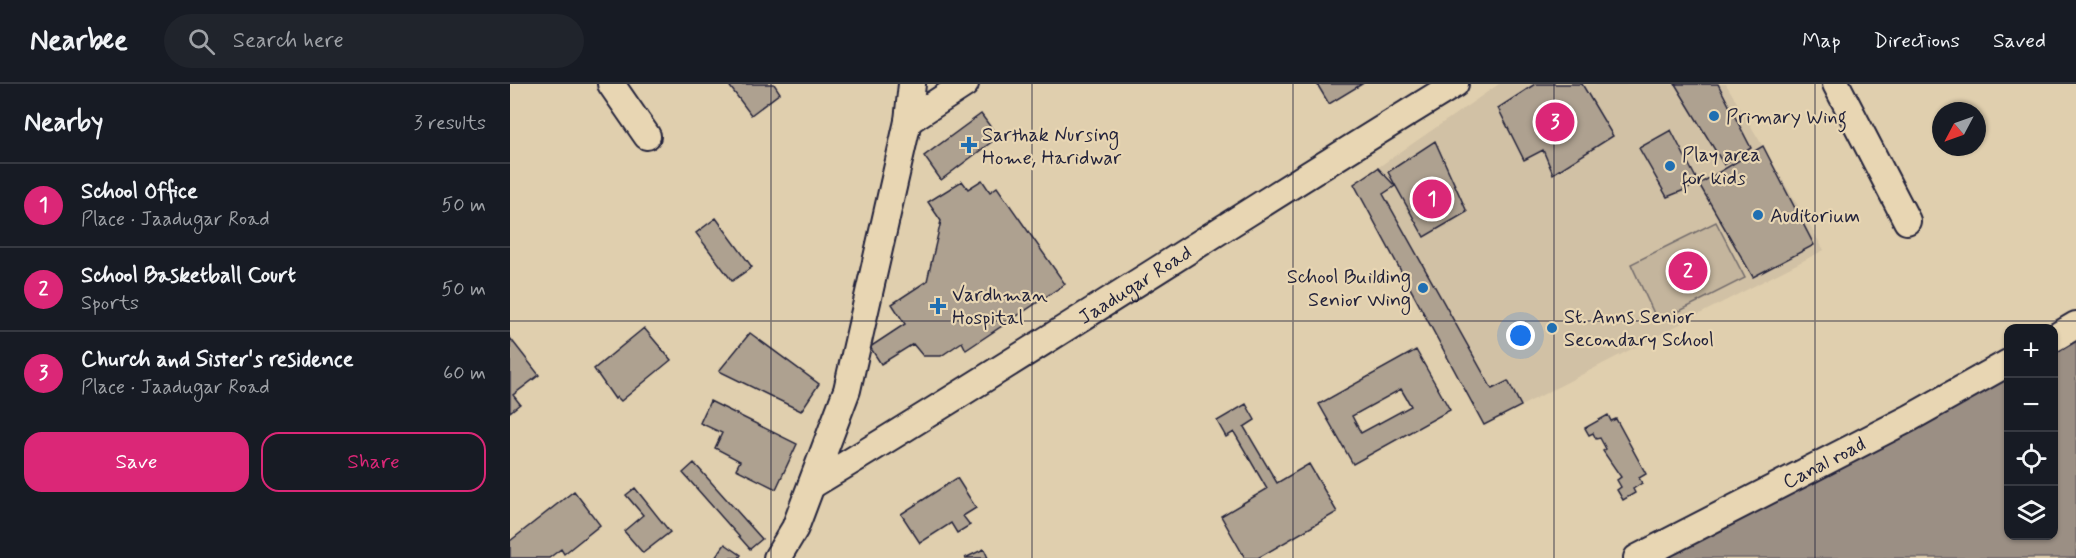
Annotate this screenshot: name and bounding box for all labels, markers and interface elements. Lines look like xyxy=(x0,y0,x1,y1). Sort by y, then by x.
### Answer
search box xyxy=(164,14,584,68)
text: Nearbee xyxy=(30,23,128,60)
icon: search xyxy=(185,25,218,58)
text: Search here xyxy=(233,27,344,55)
text: Map xyxy=(1802,27,1841,55)
text: Directions xyxy=(1874,27,1960,55)
text: Saved xyxy=(1993,27,2046,55)
pin: 3 xyxy=(1536,99,1574,144)
north arrow xyxy=(1932,102,1986,156)
place label: Primary Wing xyxy=(1726,104,1847,133)
text: Nearby xyxy=(24,106,103,140)
marker: Primary Wing xyxy=(1707,109,1721,123)
text: 3 results xyxy=(414,110,486,137)
place label: Sarthak Nursing Home, Haridwar xyxy=(982,122,1122,172)
marker: Sarthak Nursing Home, Haridwar xyxy=(960,136,978,154)
place label: Play area for kids xyxy=(1682,142,1760,194)
marker: Play area for kids xyxy=(1663,159,1677,173)
pin: 1 xyxy=(1412,176,1452,222)
text: School Office xyxy=(81,178,198,206)
text: 1 xyxy=(39,192,48,219)
text: 50 m xyxy=(441,192,486,219)
place label: Auditorium xyxy=(1770,203,1860,230)
text: Place · Jaadugar Road xyxy=(81,206,270,233)
marker: Auditorium xyxy=(1751,208,1765,222)
street label: Jaadugar Road xyxy=(1074,240,1197,332)
pin: 2 xyxy=(1668,248,1708,294)
text: School Basketball Court xyxy=(81,262,296,290)
place label: School Building Senior Wing xyxy=(1287,264,1411,315)
text: 2 xyxy=(39,276,48,303)
text: 50 m xyxy=(441,276,486,303)
marker: School Building Senior Wing xyxy=(1416,281,1430,295)
place label: Vardhman Hospital xyxy=(952,282,1048,332)
text: Sports xyxy=(81,290,139,317)
marker: Vardhman Hospital xyxy=(929,297,947,315)
place label: St. Anns Senior Secondary School xyxy=(1564,304,1714,354)
your location xyxy=(1506,321,1535,350)
marker: St. Anns Senior Secondary School xyxy=(1545,321,1559,335)
map controls xyxy=(2004,324,2058,540)
button: + xyxy=(2004,324,2058,378)
text: Church and Sister's residence xyxy=(81,346,354,374)
text: 3 xyxy=(39,360,48,387)
text: 60 m xyxy=(443,360,486,387)
text: Place · Jaadugar Road xyxy=(81,374,270,401)
button: − xyxy=(2004,378,2058,432)
street label: Canal road xyxy=(1778,431,1871,496)
button: Save xyxy=(24,432,249,492)
button: Share xyxy=(261,432,486,492)
button: locate xyxy=(2004,432,2058,486)
button: layers xyxy=(2004,486,2058,540)

